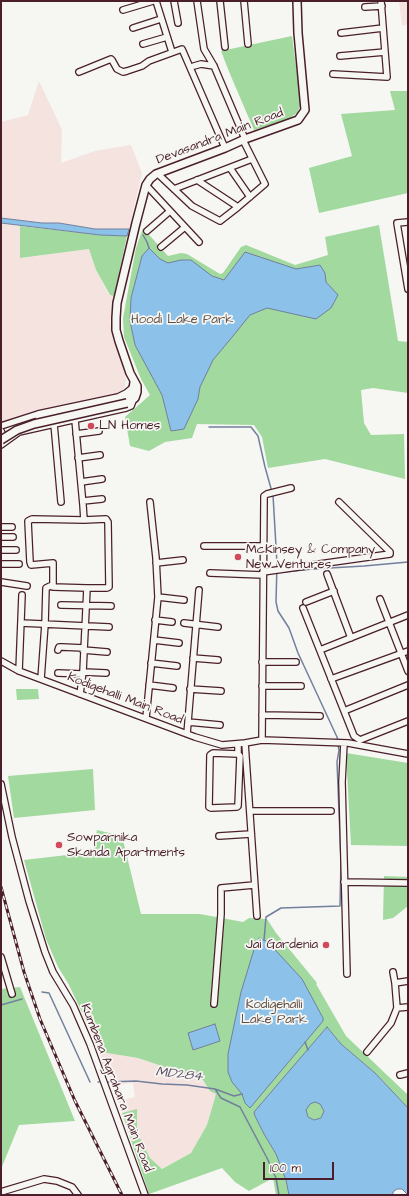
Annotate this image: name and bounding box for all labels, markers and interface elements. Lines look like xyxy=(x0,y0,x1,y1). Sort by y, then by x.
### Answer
street label: Devasandra Main Road xyxy=(154,106,286,168)
park label: Hoodi Lake Park xyxy=(131,312,233,328)
place label: LN Homes xyxy=(99,418,160,434)
marker: LN Homes xyxy=(86,421,96,431)
place label: McKinsey & Company New Ventures xyxy=(246,542,375,573)
marker: McKinsey & Company New Ventures xyxy=(233,552,243,562)
street label: Kodigehalli Main Road xyxy=(65,670,185,728)
place label: Sowparnika Skanda Apartments xyxy=(67,830,185,861)
marker: Sowparnika Skanda Apartments xyxy=(54,840,64,850)
place label: Jai Gardenia xyxy=(246,937,318,953)
marker: Jai Gardenia xyxy=(321,940,331,950)
park label: Kodigehalli Lake Park xyxy=(241,997,307,1028)
street label: Kumbena Agrahara Main Road xyxy=(77,1002,155,1174)
water label: MD284 xyxy=(155,1064,203,1086)
scale bar xyxy=(265,1154,336,1180)
text: 100 m xyxy=(270,1160,301,1177)

